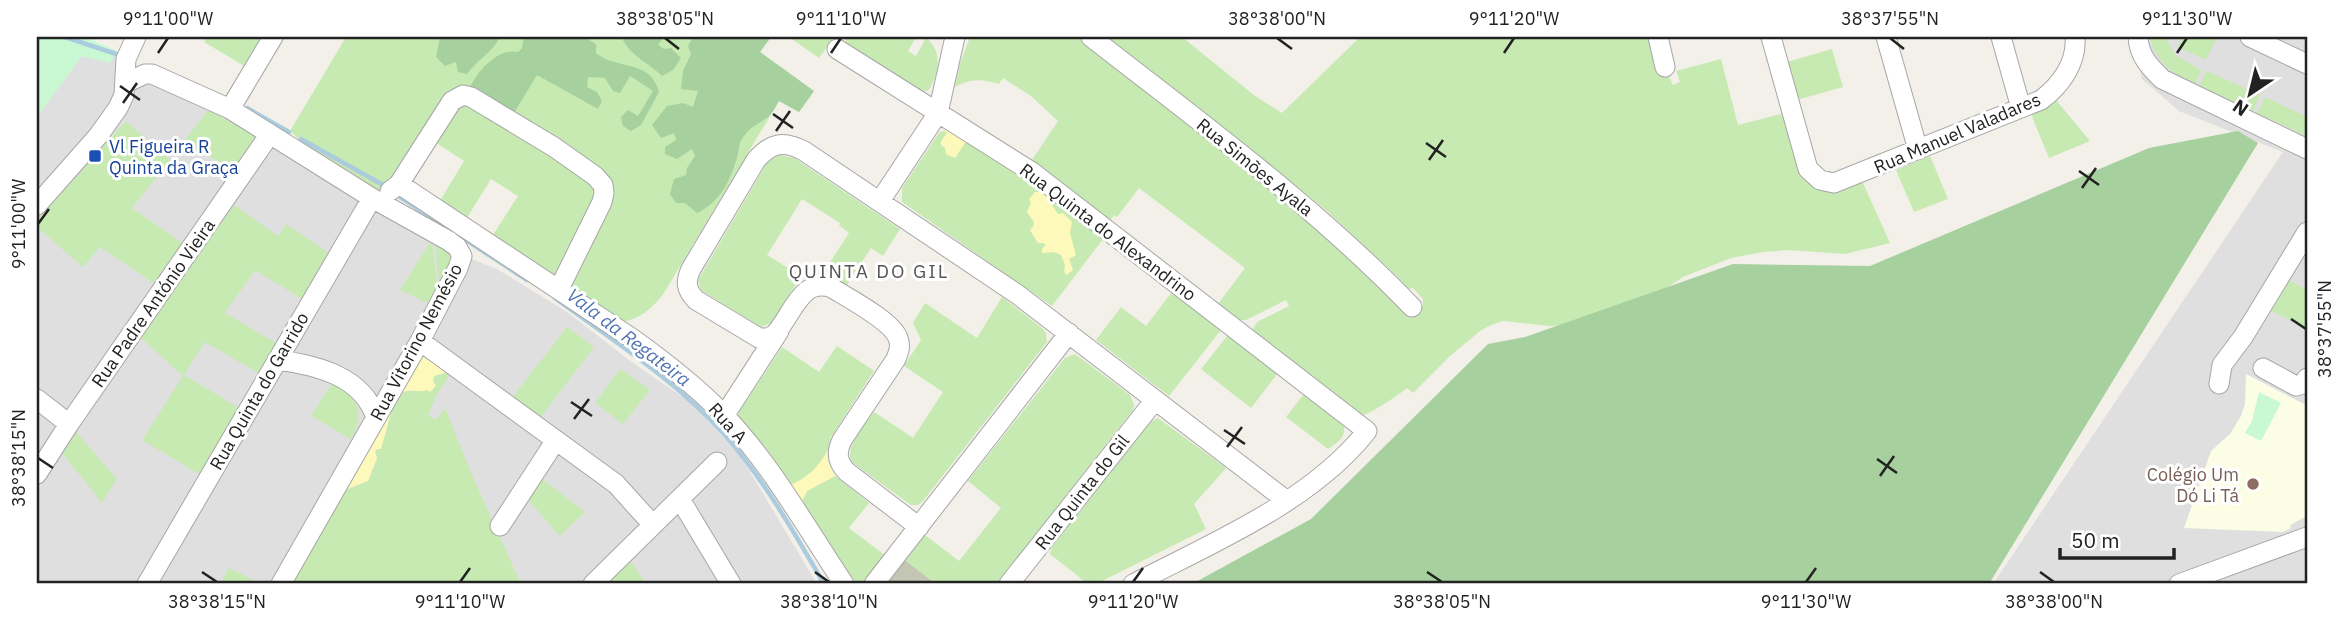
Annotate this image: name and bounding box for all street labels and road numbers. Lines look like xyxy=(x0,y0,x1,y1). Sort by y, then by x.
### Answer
street label: Rua Manuel Valadares xyxy=(1870,87,2044,179)
street label: Rua Simões Ayala xyxy=(1192,113,1318,221)
street label: Rua Quinta do Alexandrino xyxy=(1015,158,1201,306)
street label: Rua Padre António Vieira xyxy=(86,214,220,392)
street label: Rua Vitorino Nemésio xyxy=(365,260,467,424)
street label: Rua Quinta do Garrido xyxy=(204,308,314,474)
street label: Rua A xyxy=(704,398,753,449)
street label: Rua Quinta do Gil xyxy=(1030,430,1134,554)

